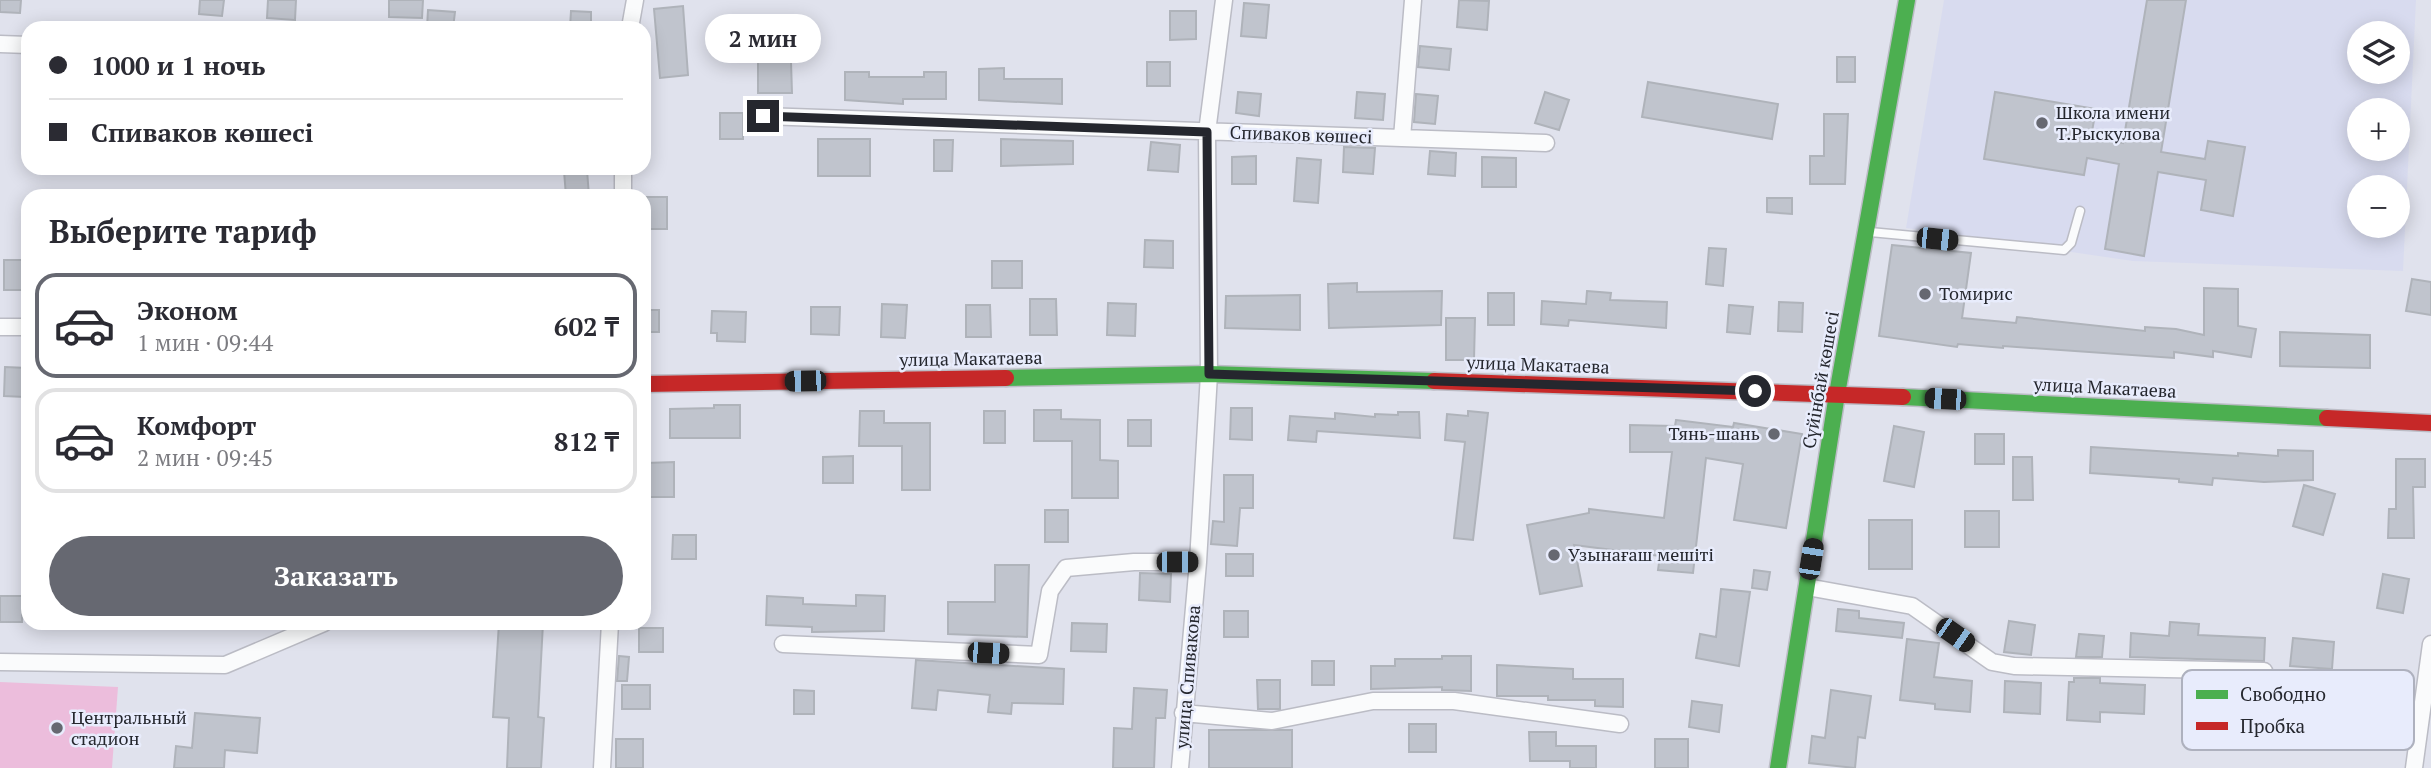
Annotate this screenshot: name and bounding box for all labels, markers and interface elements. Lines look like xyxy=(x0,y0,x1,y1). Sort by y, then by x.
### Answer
callout: 2 мин xyxy=(705,15,821,64)
map controls xyxy=(2347,21,2410,238)
button: layers xyxy=(2347,21,2410,84)
text: 2 мин xyxy=(729,23,797,54)
text: 1000 и 1 ночь xyxy=(91,48,265,82)
button: + xyxy=(2347,98,2410,161)
route end xyxy=(747,100,779,132)
place label: Школа имени Т.Рыскулова xyxy=(2056,100,2170,145)
text: Спиваков көшесі xyxy=(91,115,313,149)
marker: Школа имени Т.Рыскулова xyxy=(2034,115,2050,131)
street label: Спиваков көшесі xyxy=(1229,120,1373,148)
button: − xyxy=(2347,175,2410,238)
text: Выберите тариф xyxy=(49,210,317,252)
car xyxy=(1916,226,1959,252)
place label: Томирис xyxy=(1939,281,2013,305)
marker: Томирис xyxy=(1917,286,1933,302)
text: Эконом xyxy=(137,293,238,327)
icon: car xyxy=(53,294,116,357)
text: 602 ₸ xyxy=(554,309,619,343)
street label: Сүйінбай көшесі xyxy=(1796,309,1844,450)
text: 1 мин · 09:44 xyxy=(137,327,273,358)
street label: улица Макатаева xyxy=(898,345,1043,371)
street label: улица Макатаева xyxy=(1465,349,1610,378)
car xyxy=(784,370,827,392)
street label: улица Макатаева xyxy=(2032,371,2177,403)
route start xyxy=(1739,375,1771,407)
car xyxy=(1924,387,1967,411)
text: Комфорт xyxy=(137,408,256,442)
icon: car xyxy=(53,409,116,472)
place label: Тянь-шань xyxy=(1668,421,1760,445)
text: 812 ₸ xyxy=(554,424,619,458)
marker: Тянь-шань xyxy=(1766,426,1782,442)
text: 2 мин · 09:45 xyxy=(137,442,273,473)
button: Заказать xyxy=(49,536,623,616)
car xyxy=(1798,537,1825,581)
place label: Узынағаш мешіті xyxy=(1568,542,1714,566)
marker: Узынағаш мешіті xyxy=(1546,547,1562,563)
car xyxy=(1157,552,1199,573)
street label: улица Спивакова xyxy=(1169,604,1205,751)
car xyxy=(1932,614,1979,656)
car xyxy=(967,641,1010,665)
legend xyxy=(2182,670,2414,750)
text: Свободно xyxy=(2240,681,2326,706)
place label: Центральный стадион xyxy=(71,705,187,750)
text: Пробка xyxy=(2240,713,2305,738)
marker: Центральный стадион xyxy=(49,720,65,736)

